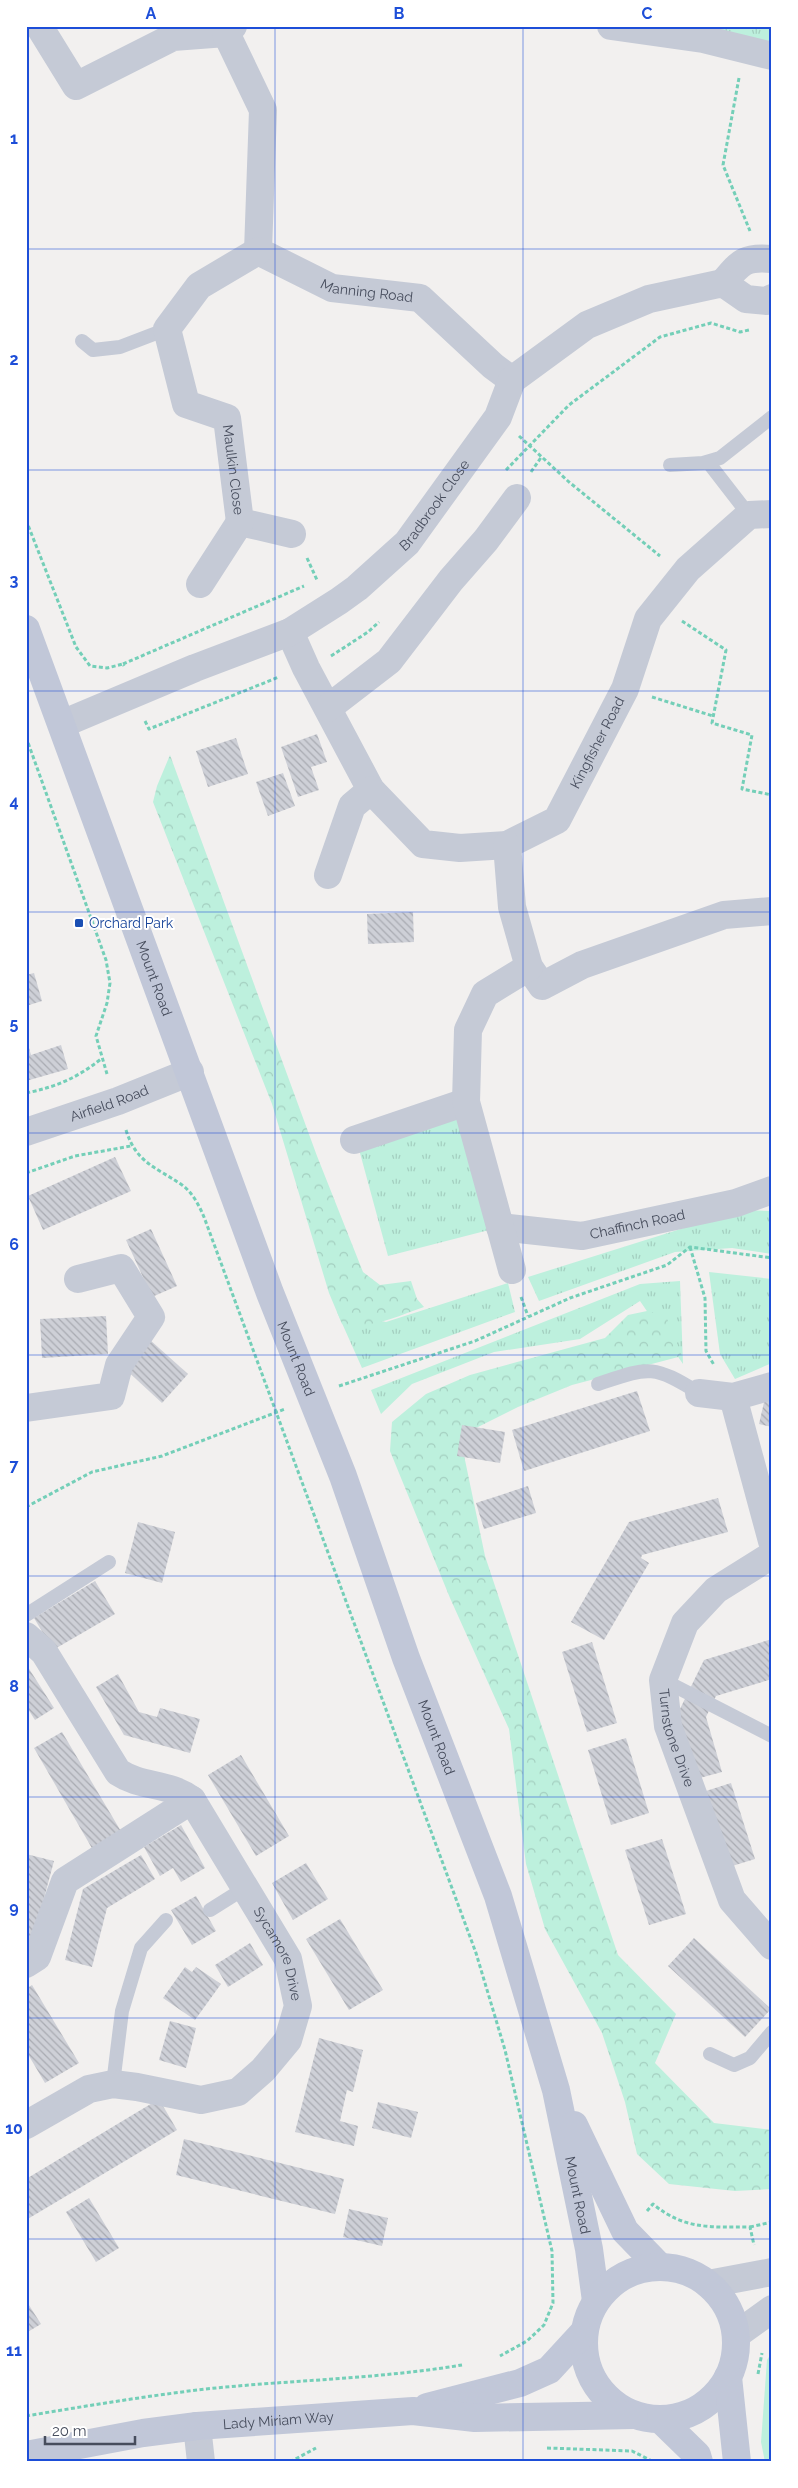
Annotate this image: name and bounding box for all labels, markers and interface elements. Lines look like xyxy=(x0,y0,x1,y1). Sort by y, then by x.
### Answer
text: A xyxy=(146,4,157,23)
text: B xyxy=(394,4,405,23)
text: C xyxy=(642,4,653,23)
text: 1 xyxy=(10,129,18,148)
street label: Manning Road xyxy=(318,276,414,305)
text: 2 xyxy=(9,350,19,369)
street label: Maulkin Close xyxy=(220,424,247,516)
street label: Bradbrook Close xyxy=(396,457,473,554)
text: 3 xyxy=(10,571,19,590)
street label: Kingfisher Road xyxy=(567,694,628,791)
text: 4 xyxy=(9,792,19,811)
place label: Orchard Park xyxy=(89,915,174,931)
marker: Orchard Park xyxy=(73,917,85,929)
street label: Mount Road xyxy=(133,938,175,1018)
text: 5 xyxy=(10,1014,19,1033)
street label: Airfield Road xyxy=(68,1082,151,1125)
street label: Chaffinch Road xyxy=(588,1206,686,1242)
text: 6 xyxy=(9,1235,19,1254)
street label: Mount Road xyxy=(274,1319,318,1398)
text: 7 xyxy=(10,1456,19,1475)
text: 8 xyxy=(9,1677,19,1696)
street label: Turnstone Drive xyxy=(656,1688,698,1789)
street label: Mount Road xyxy=(415,1698,458,1777)
text: 9 xyxy=(9,1898,19,1917)
street label: Sycamore Drive xyxy=(250,1904,305,2002)
text: 10 xyxy=(5,2119,23,2138)
street label: Mount Road xyxy=(562,2155,594,2235)
text: 11 xyxy=(6,2341,22,2360)
street label: Lady Miriam Way xyxy=(222,2408,335,2432)
scale bar xyxy=(45,2413,135,2445)
text: 20 m xyxy=(52,2422,87,2440)

